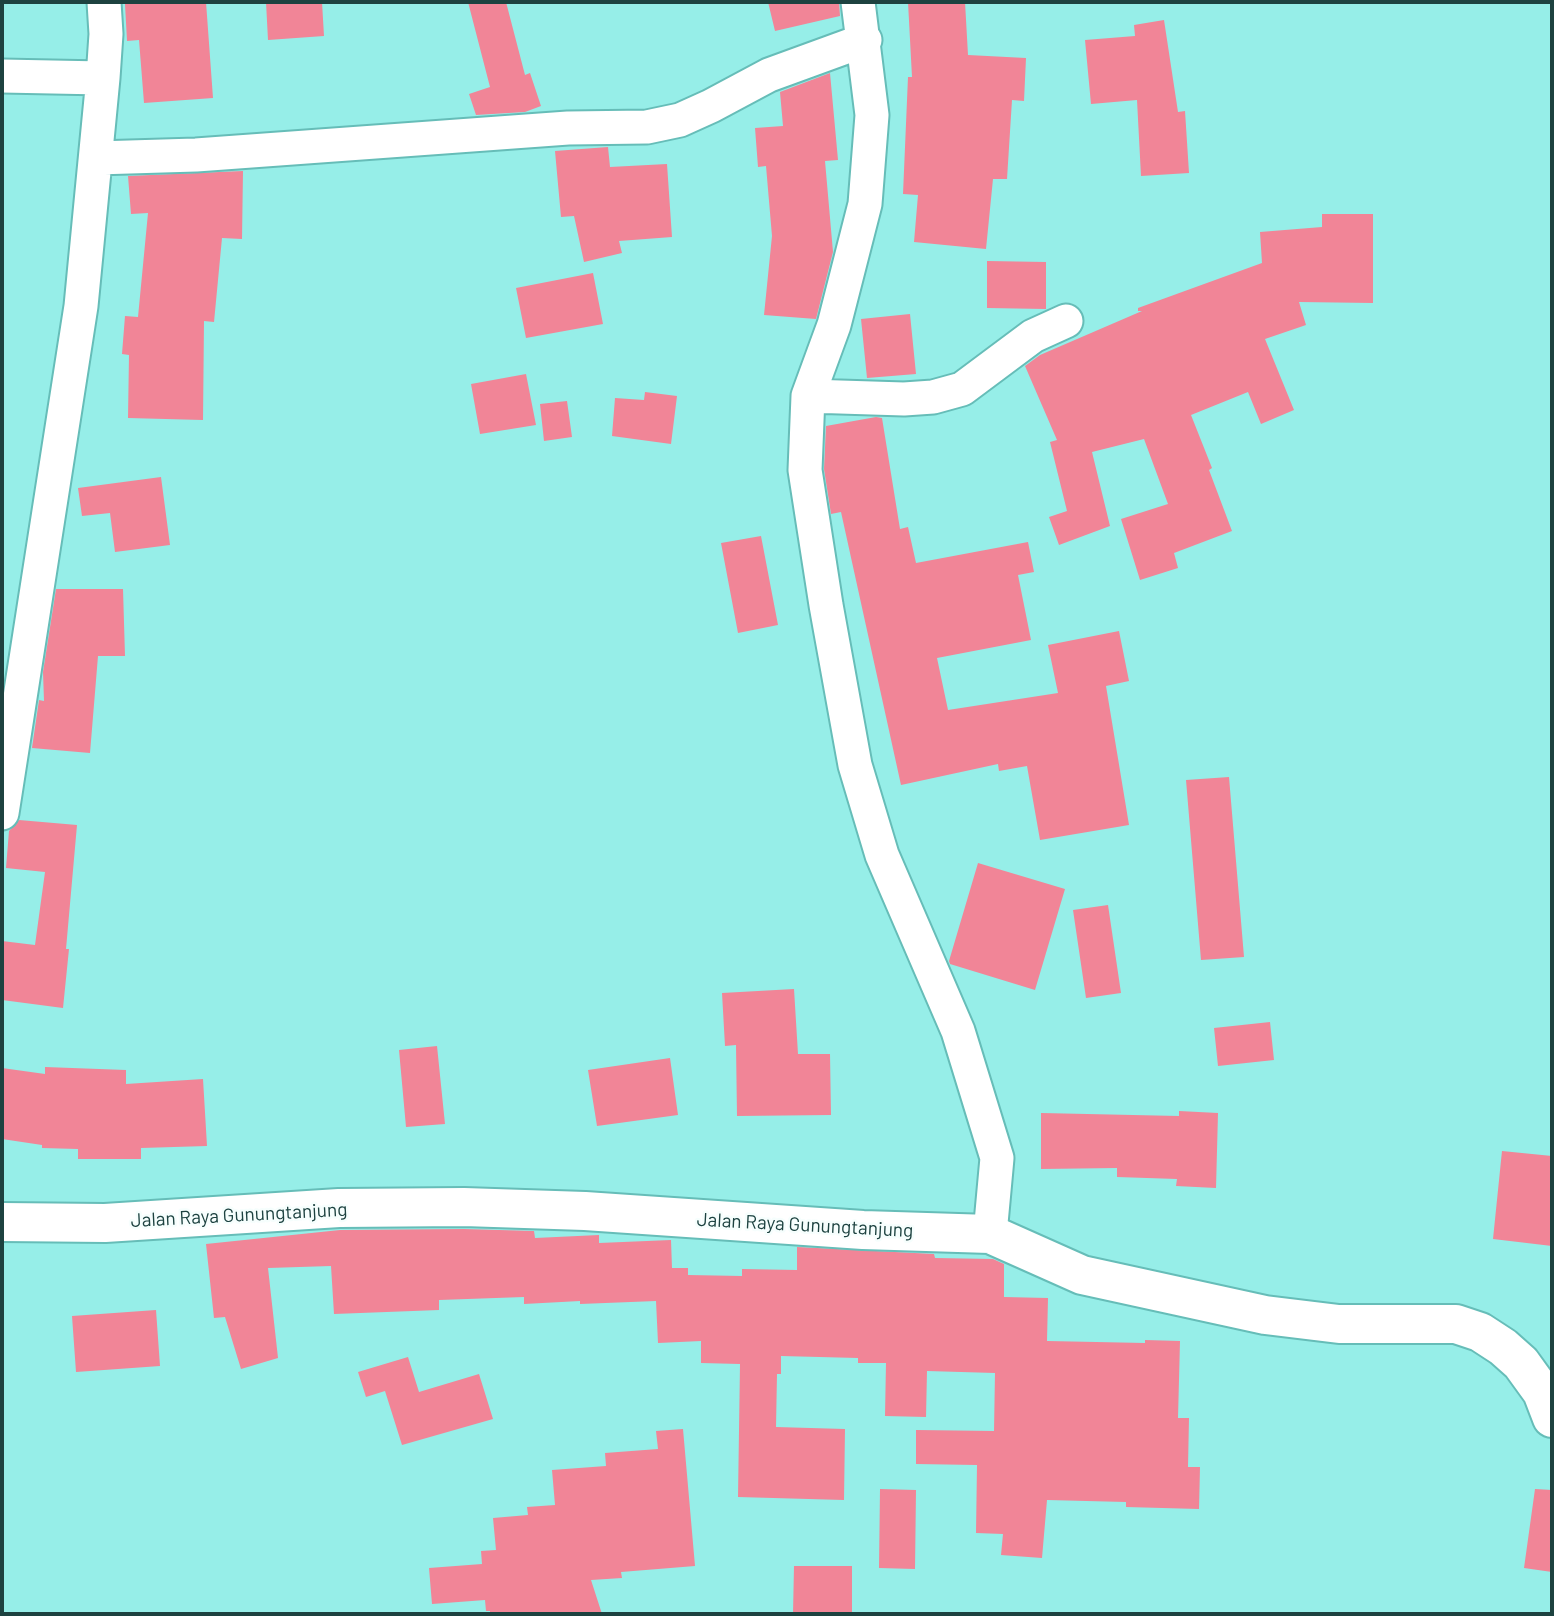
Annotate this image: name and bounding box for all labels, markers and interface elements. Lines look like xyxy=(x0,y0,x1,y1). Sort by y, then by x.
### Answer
street label: Jalan Raya Gunungtanjung xyxy=(130,1198,348,1232)
street label: Jalan Raya Gunungtanjung xyxy=(696,1208,914,1242)

